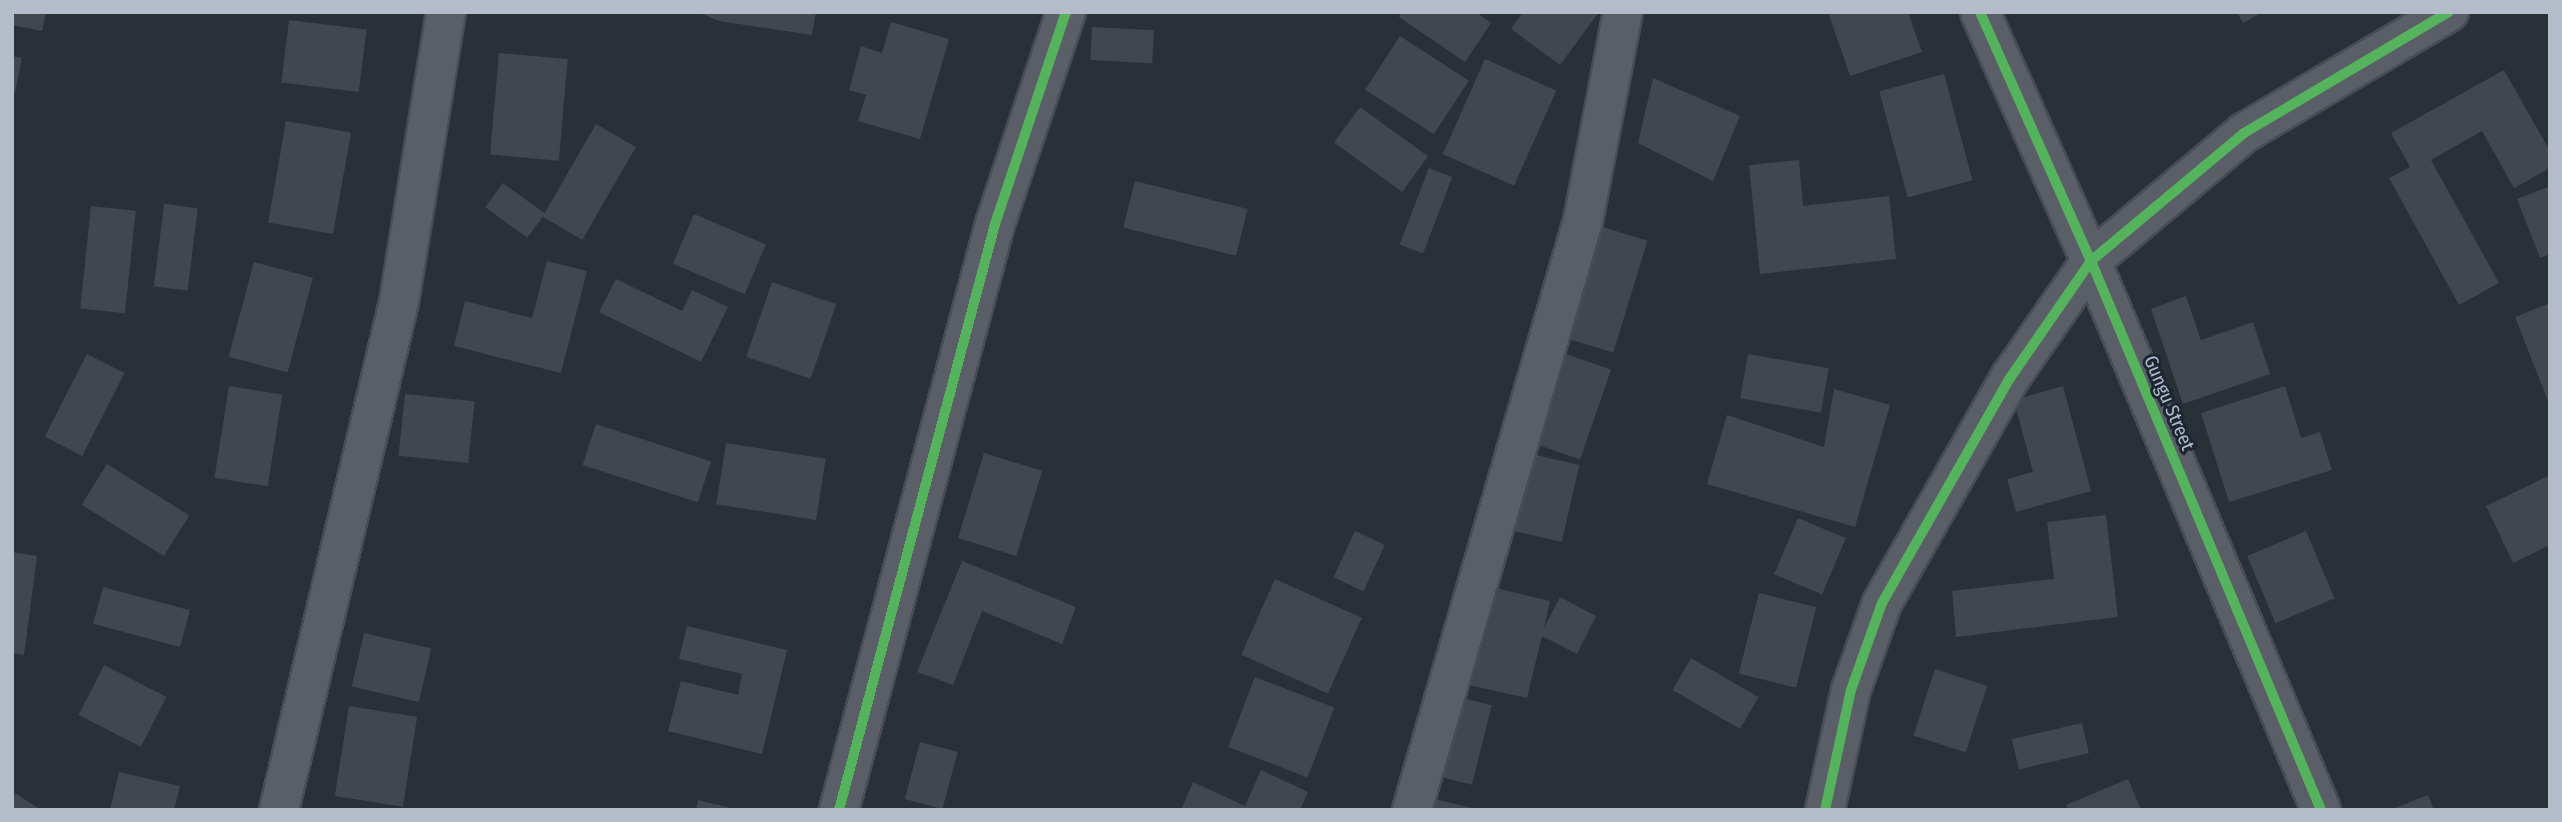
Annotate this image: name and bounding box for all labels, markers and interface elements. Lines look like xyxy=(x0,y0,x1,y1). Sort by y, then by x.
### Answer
street label: Gungu Street xyxy=(2139,352,2199,454)

